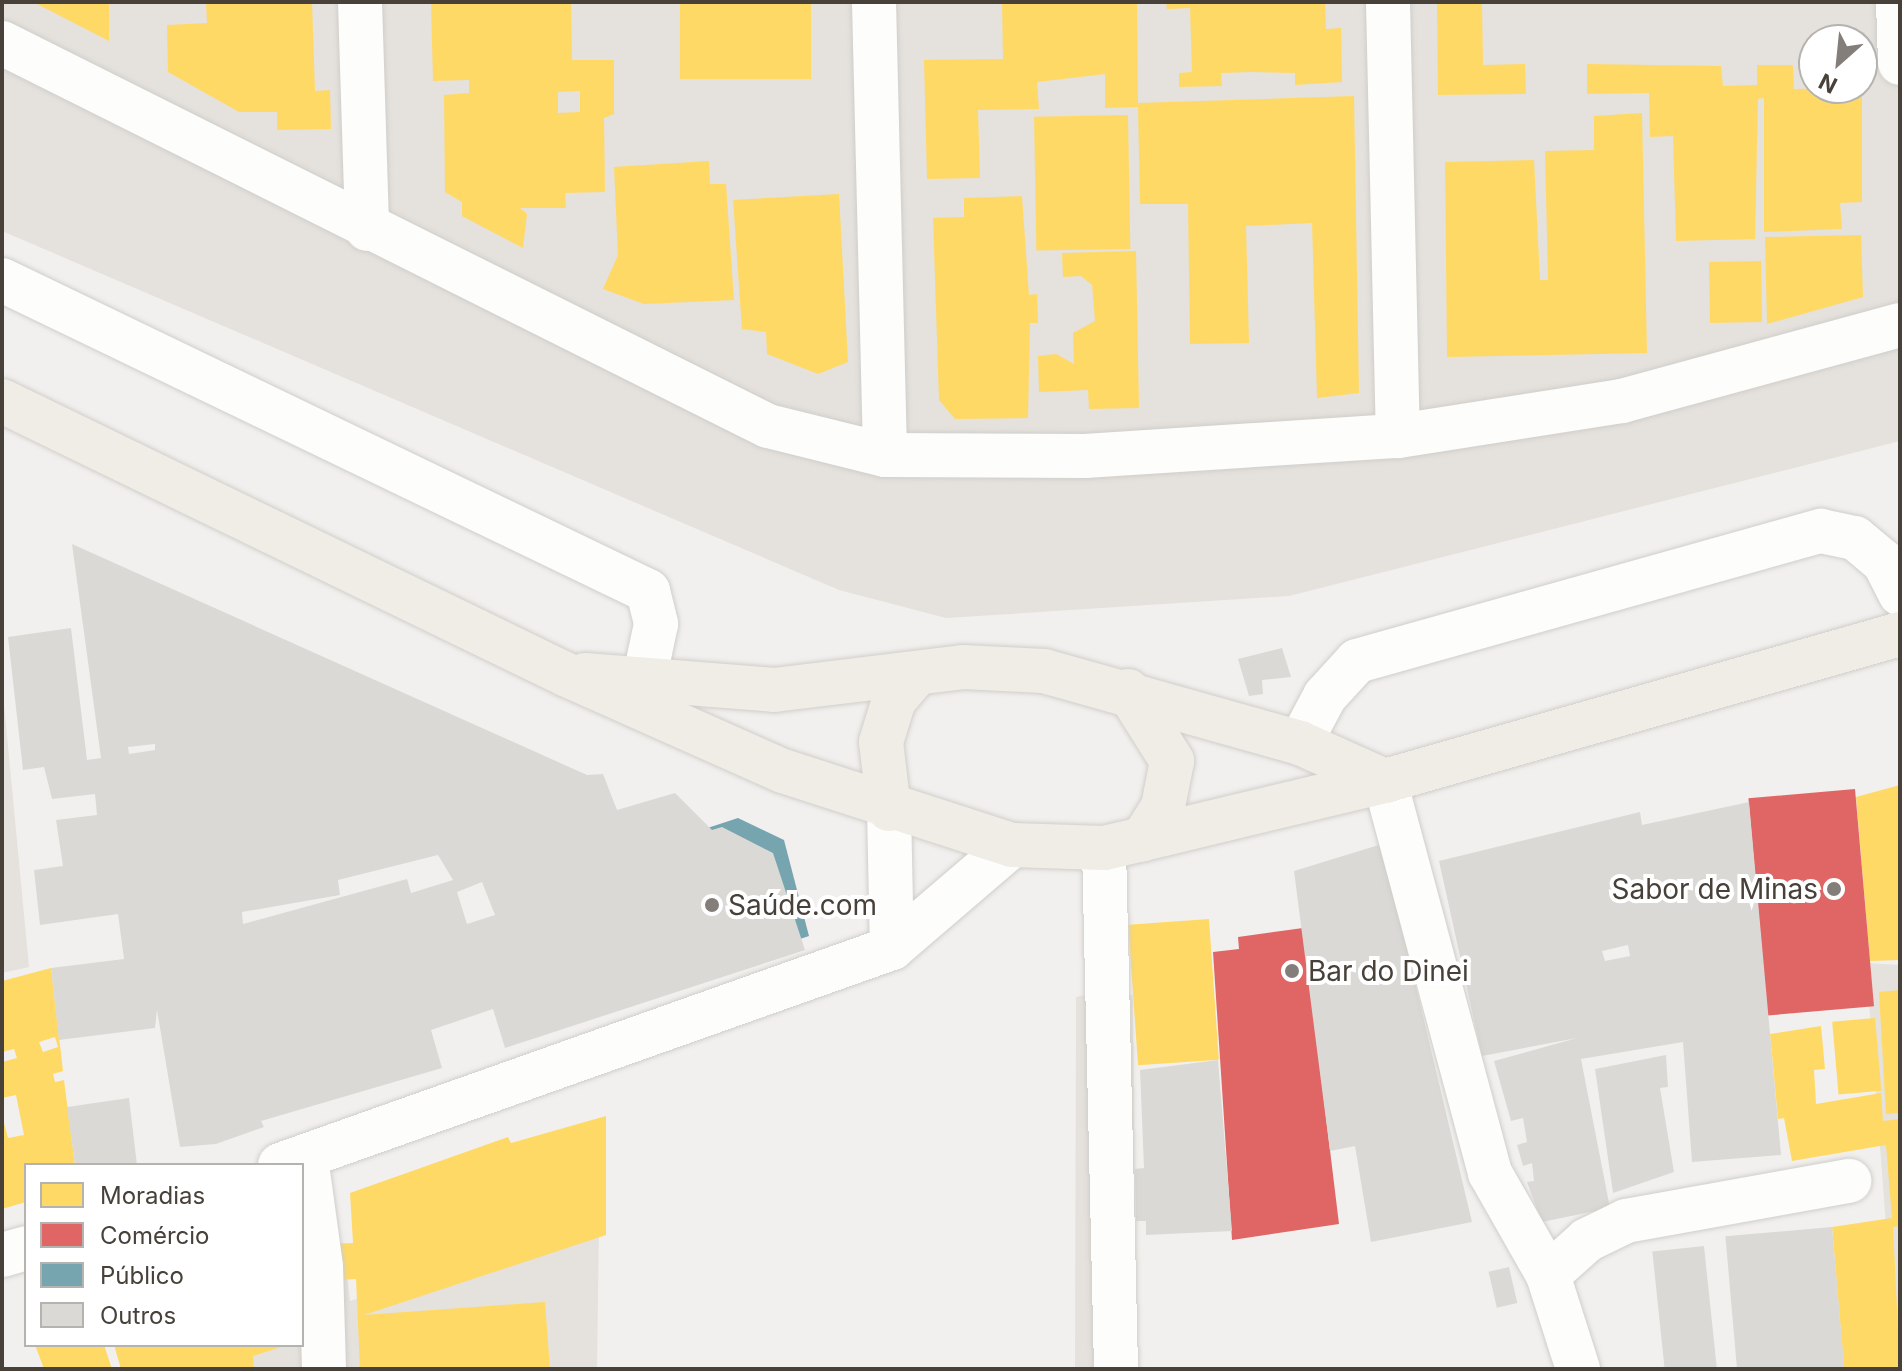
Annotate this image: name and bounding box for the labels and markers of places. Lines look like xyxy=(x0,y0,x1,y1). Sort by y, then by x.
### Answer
place label: Sabor de Minas xyxy=(1612,872,1818,906)
marker: Sabor de Minas xyxy=(1825,880,1843,898)
place label: Saúde.com xyxy=(728,888,877,922)
marker: Saúde.com xyxy=(703,896,721,914)
place label: Bar do Dinei xyxy=(1308,954,1469,988)
marker: Bar do Dinei xyxy=(1283,962,1301,980)

